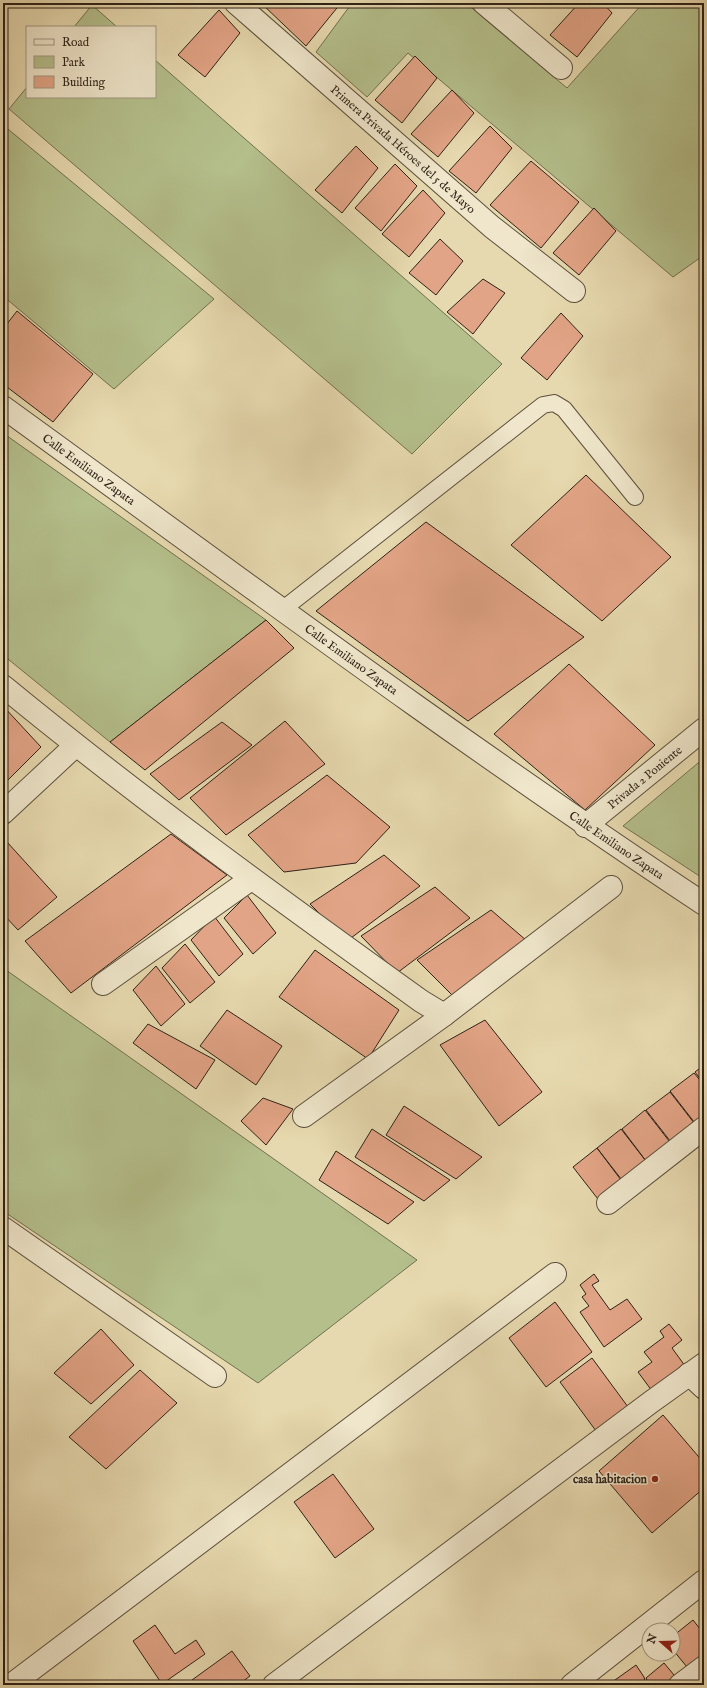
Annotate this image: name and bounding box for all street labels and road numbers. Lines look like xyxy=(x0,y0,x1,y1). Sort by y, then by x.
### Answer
street label: Primera Privada Héroes del 5 de Mayo xyxy=(327,82,479,217)
street label: Calle Emiliano Zapata xyxy=(39,431,138,509)
street label: Calle Emiliano Zapata xyxy=(301,621,401,699)
street label: Privada 2 Poniente xyxy=(605,743,686,813)
street label: Calle Emiliano Zapata xyxy=(566,808,667,883)

